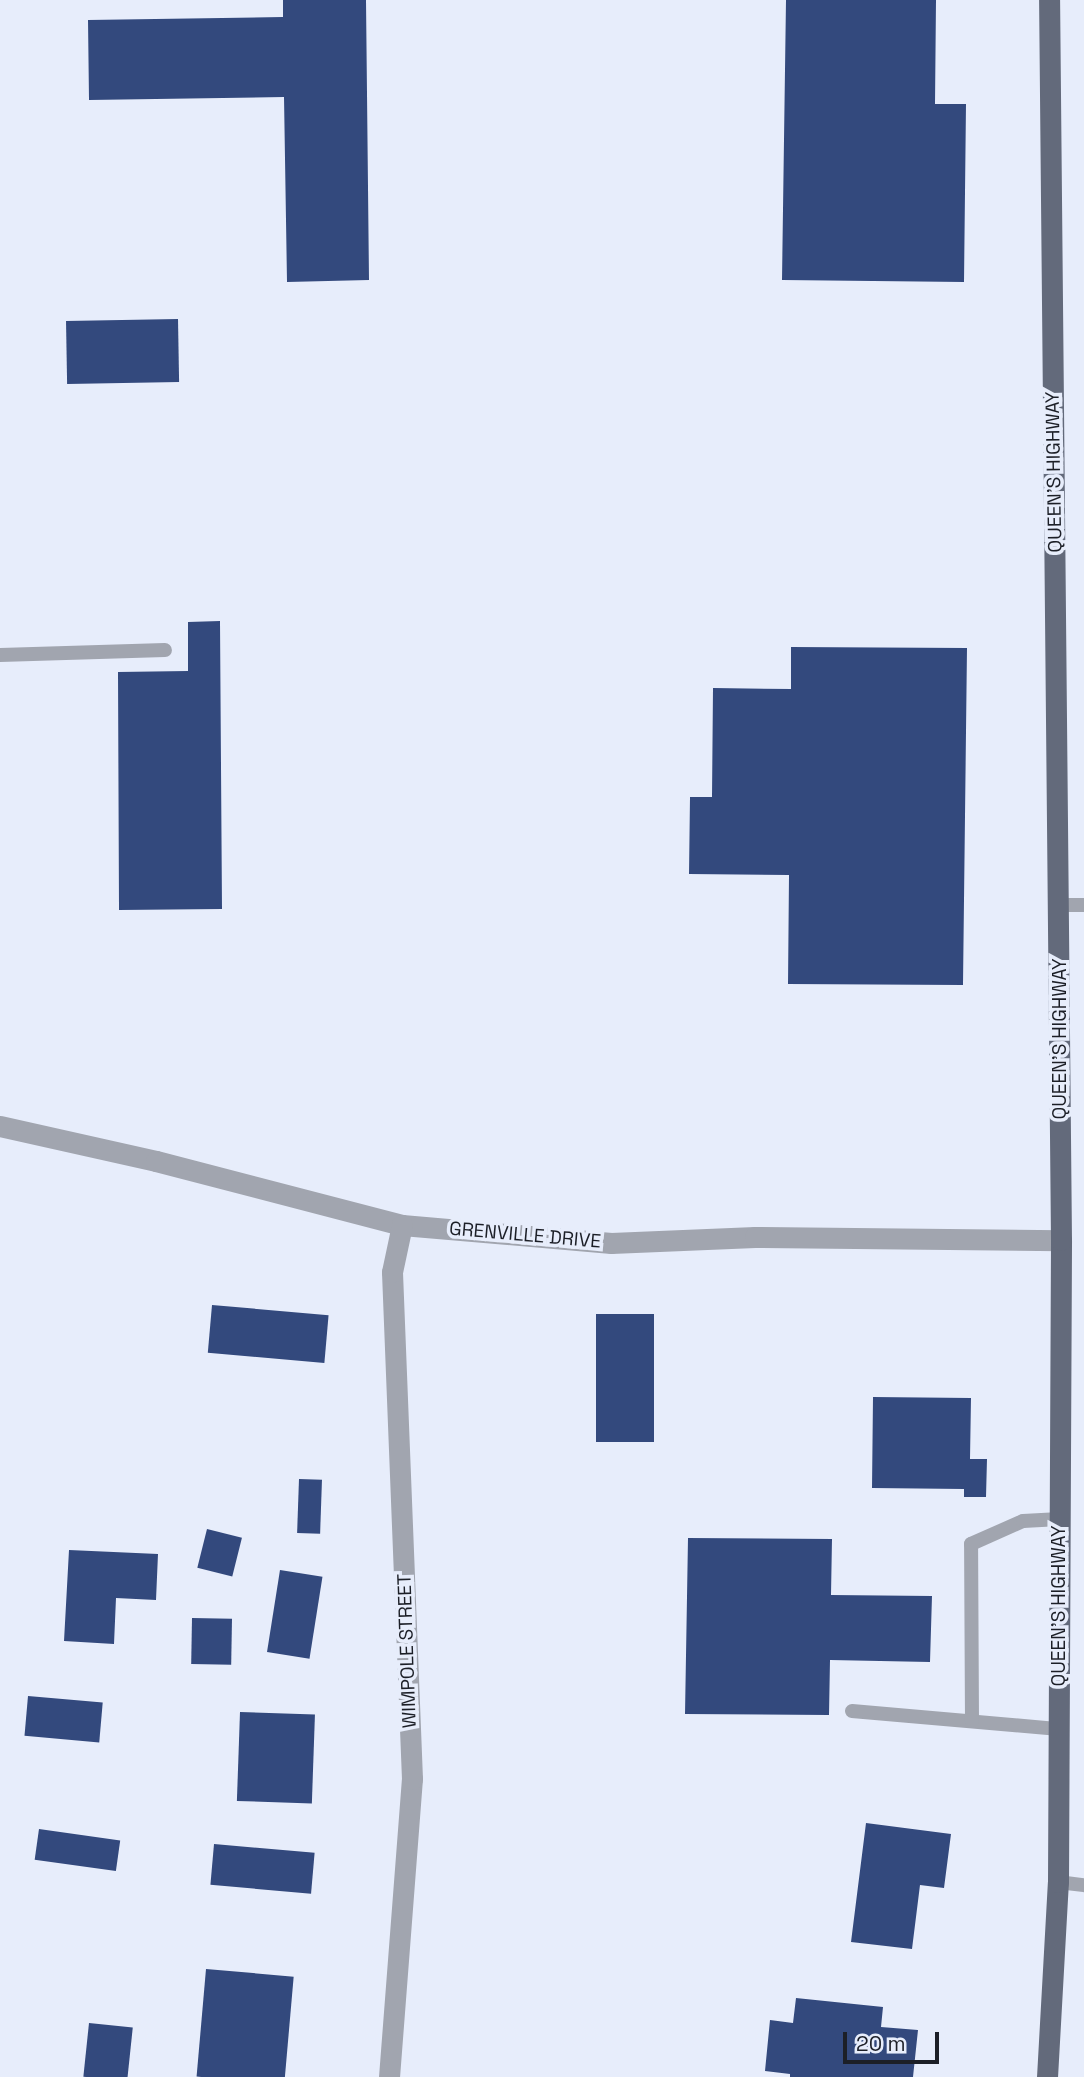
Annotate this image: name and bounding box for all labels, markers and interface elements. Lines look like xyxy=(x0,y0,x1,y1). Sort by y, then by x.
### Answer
street label: QUEEN'S HIGHWAY xyxy=(1041,391,1067,553)
street label: QUEEN'S HIGHWAY xyxy=(1049,958,1071,1120)
street label: GRENVILLE DRIVE xyxy=(448,1217,602,1253)
street label: QUEEN'S HIGHWAY xyxy=(1048,1525,1070,1687)
street label: WIMPOLE STREET xyxy=(393,1573,421,1729)
scale bar xyxy=(846,2018,942,2062)
text: 20 m xyxy=(856,2030,906,2057)

